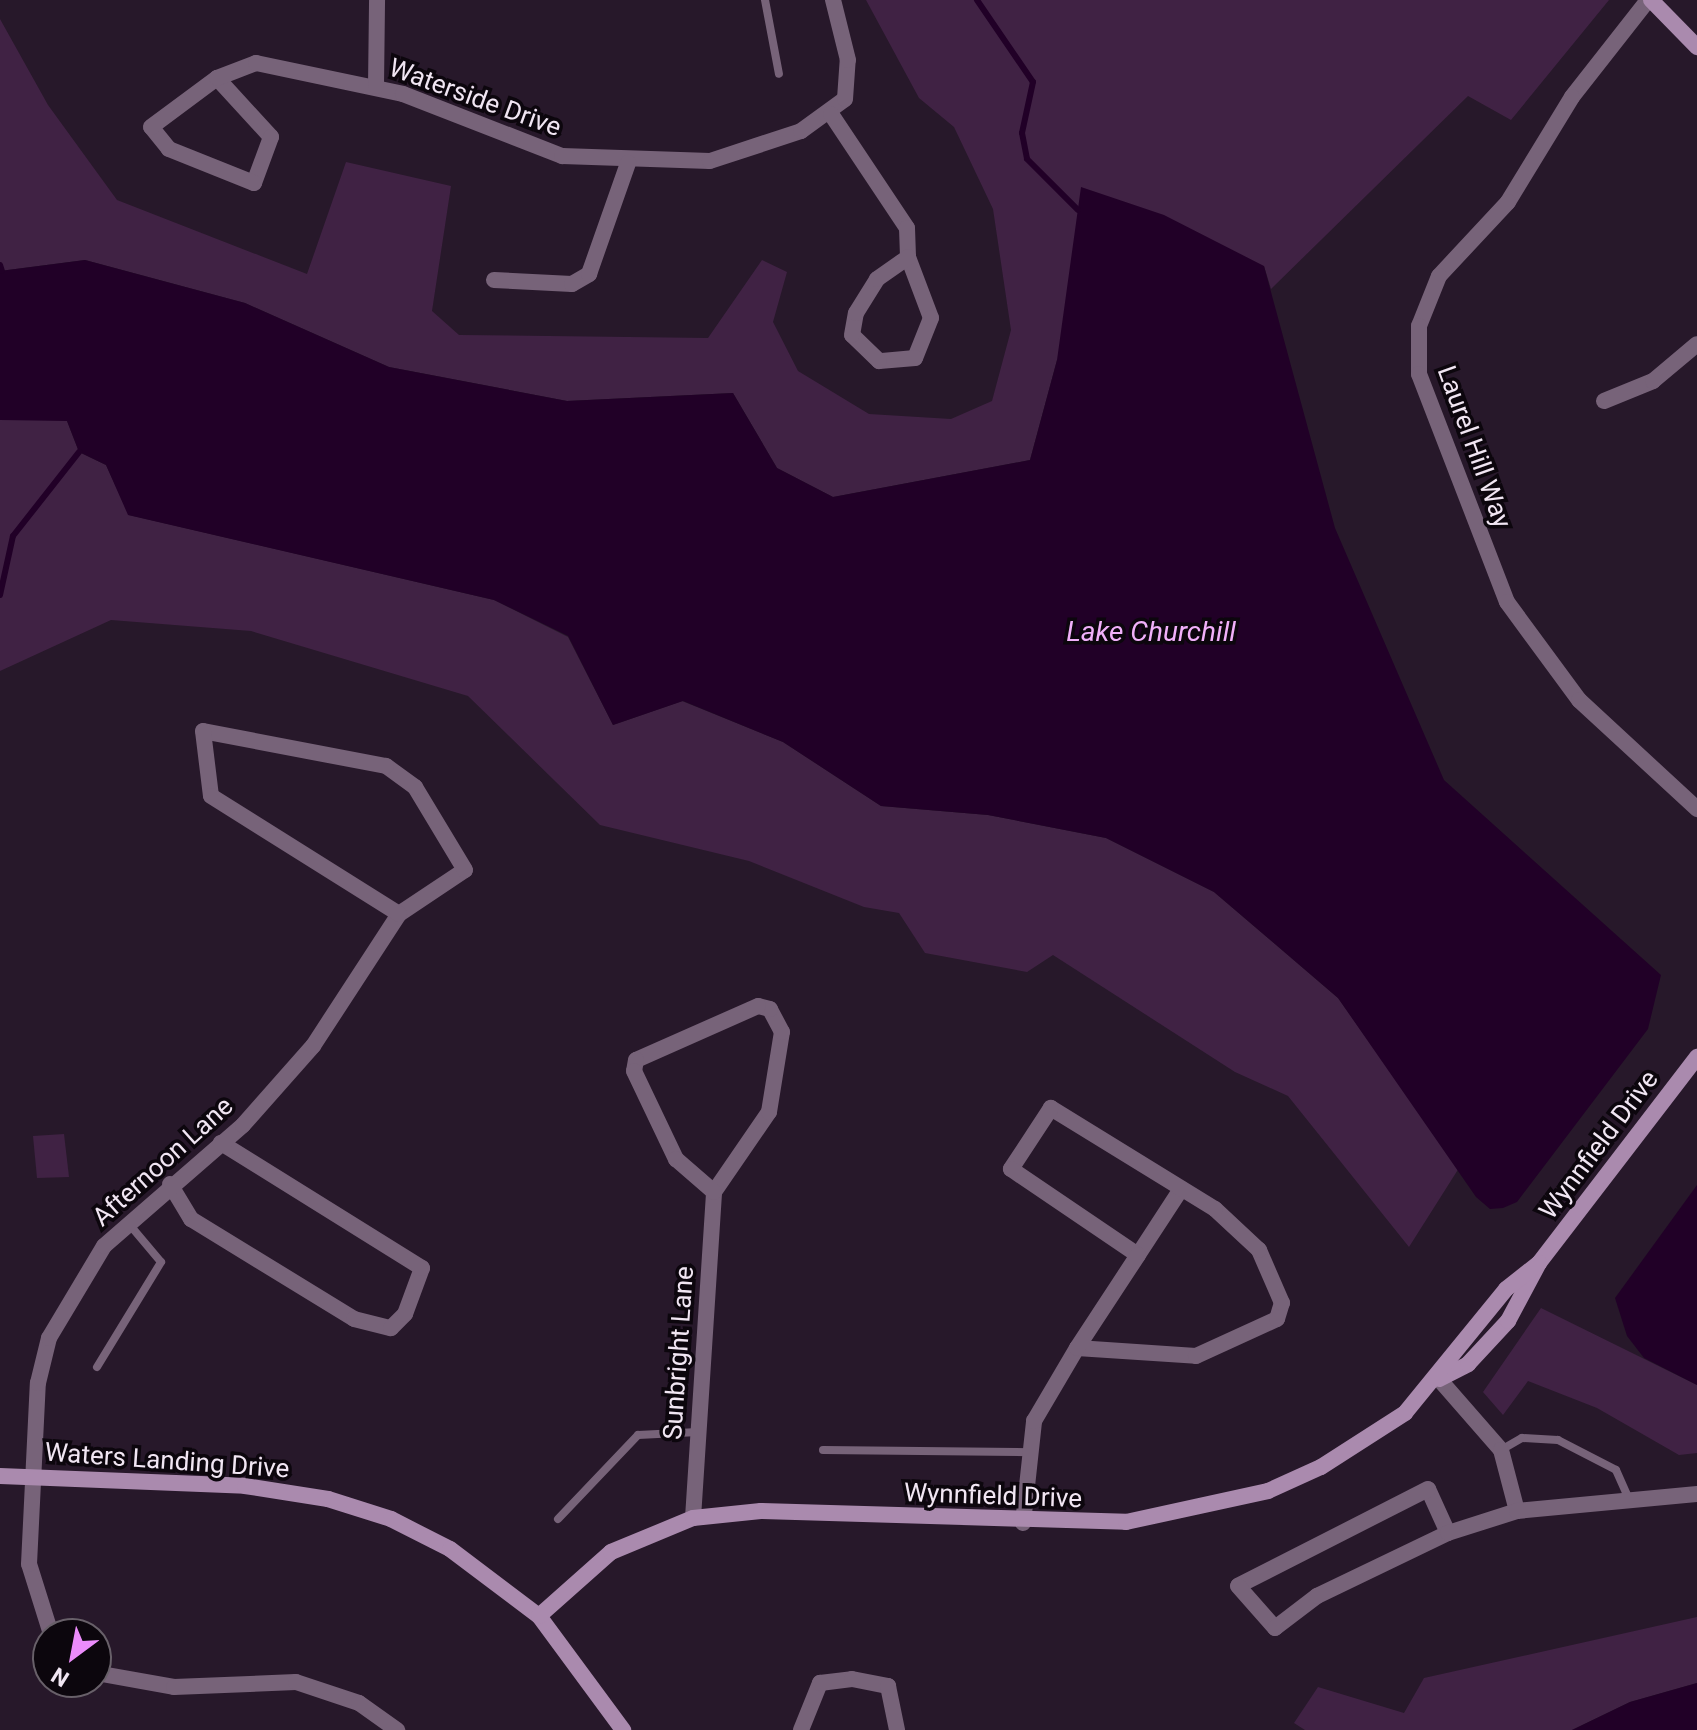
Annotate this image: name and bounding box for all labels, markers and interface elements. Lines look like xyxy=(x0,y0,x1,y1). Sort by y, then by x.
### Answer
street label: Waterside Drive xyxy=(385,52,565,144)
street label: Laurel Hill Way xyxy=(1430,362,1518,532)
water label: Lake Churchill xyxy=(1066,615,1236,649)
street label: Wynnfield Drive xyxy=(1533,1064,1665,1226)
street label: Afternoon Lane xyxy=(86,1091,240,1233)
street label: Sunbright Lane xyxy=(657,1265,701,1441)
street label: Waters Landing Drive xyxy=(44,1437,290,1485)
street label: Wynnfield Drive xyxy=(903,1477,1083,1515)
north arrow xyxy=(32,1618,112,1698)
text: N xyxy=(47,1662,73,1692)

